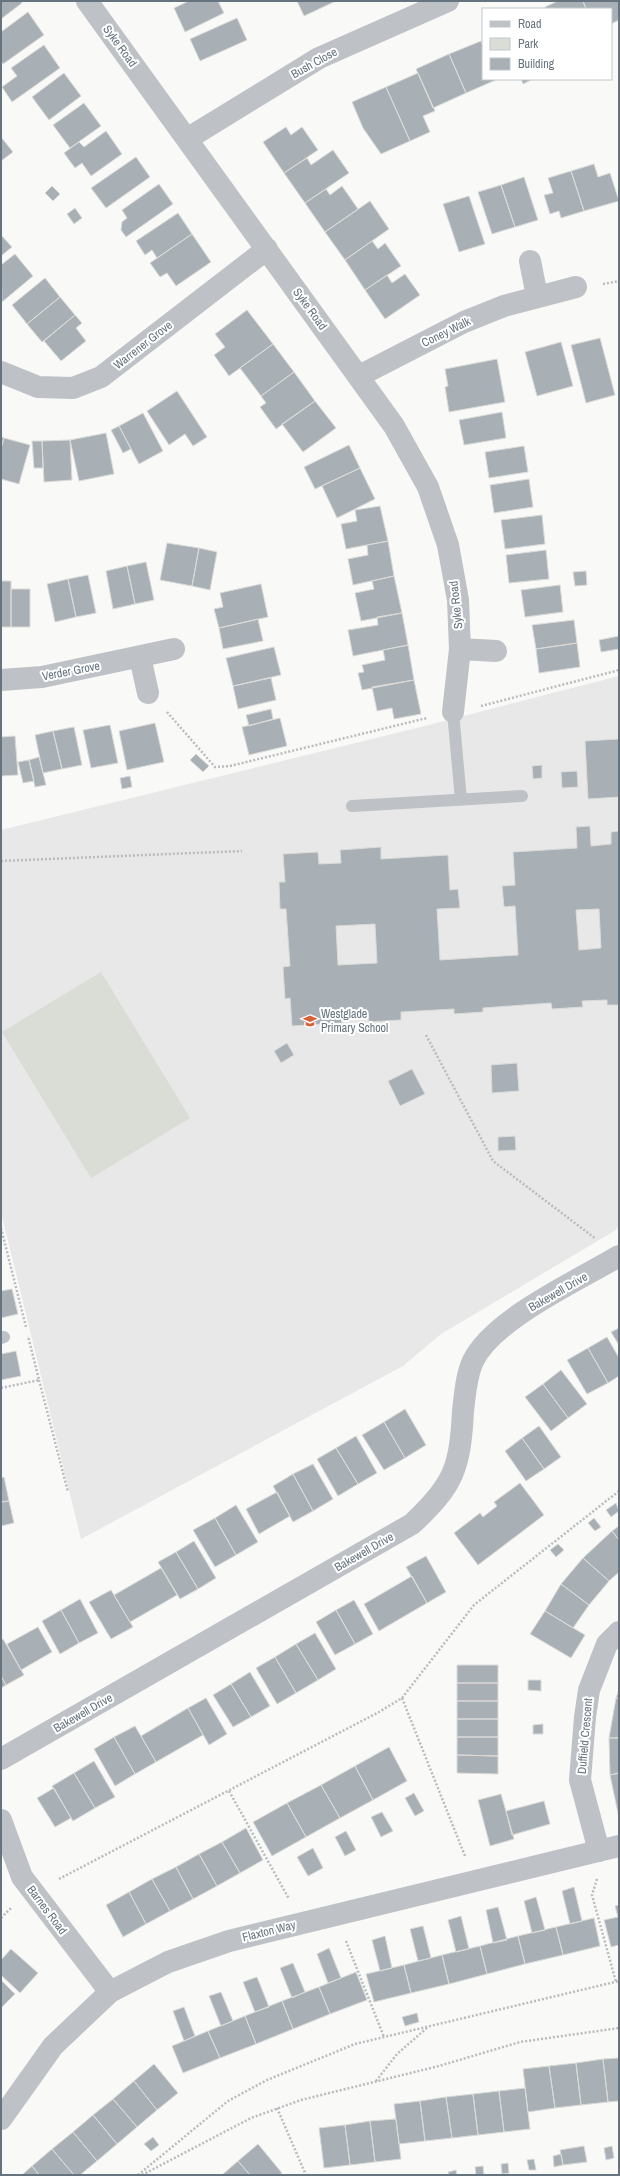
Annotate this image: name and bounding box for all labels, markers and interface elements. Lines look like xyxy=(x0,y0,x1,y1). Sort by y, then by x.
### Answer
legend xyxy=(482,8,612,80)
text: Road xyxy=(518,16,542,32)
street label: Syke Road xyxy=(99,22,141,70)
text: Park xyxy=(518,36,538,52)
street label: Bush Close xyxy=(288,44,340,82)
text: Building xyxy=(518,56,555,72)
street label: Syke Road xyxy=(289,285,331,333)
street label: Coney Walk xyxy=(419,313,473,351)
street label: Warrener Grove xyxy=(110,317,176,373)
street label: Syke Road xyxy=(446,580,466,630)
street label: Verder Grove xyxy=(41,658,101,684)
place label: Westglade Primary School xyxy=(321,1006,388,1036)
school or university icon: Westglade Primary School xyxy=(302,1013,318,1029)
street label: Bakewell Drive xyxy=(526,1269,590,1315)
street label: Bakewell Drive xyxy=(332,1529,396,1575)
street label: Bakewell Drive xyxy=(51,1690,115,1736)
street label: Duffield Crescent xyxy=(574,1697,596,1774)
street label: Barnes Road xyxy=(23,1882,71,1938)
street label: Flaxton Way xyxy=(241,1917,297,1945)

